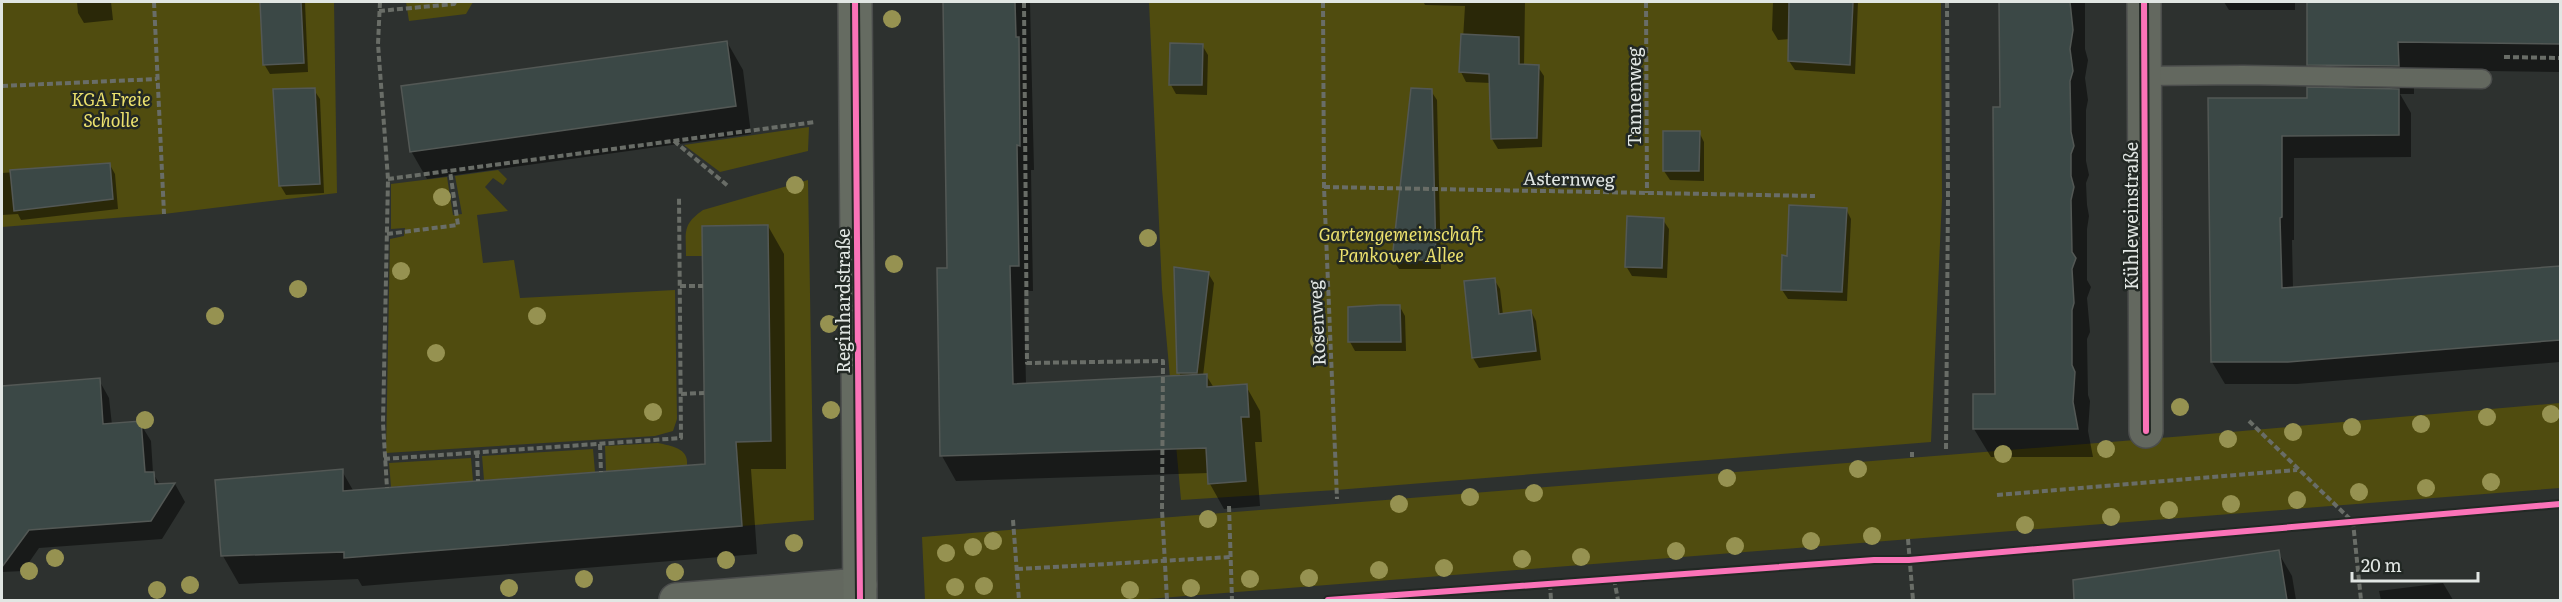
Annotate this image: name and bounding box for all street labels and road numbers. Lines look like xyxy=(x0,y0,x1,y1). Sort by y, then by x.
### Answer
street label: Tannenweg xyxy=(1620,46,1647,147)
street label: Kühleweinstraße xyxy=(2117,142,2144,290)
street label: Asternweg xyxy=(1523,164,1616,192)
street label: Reginhardstraße xyxy=(829,228,856,374)
street label: Rosenweg xyxy=(1300,278,1332,367)

